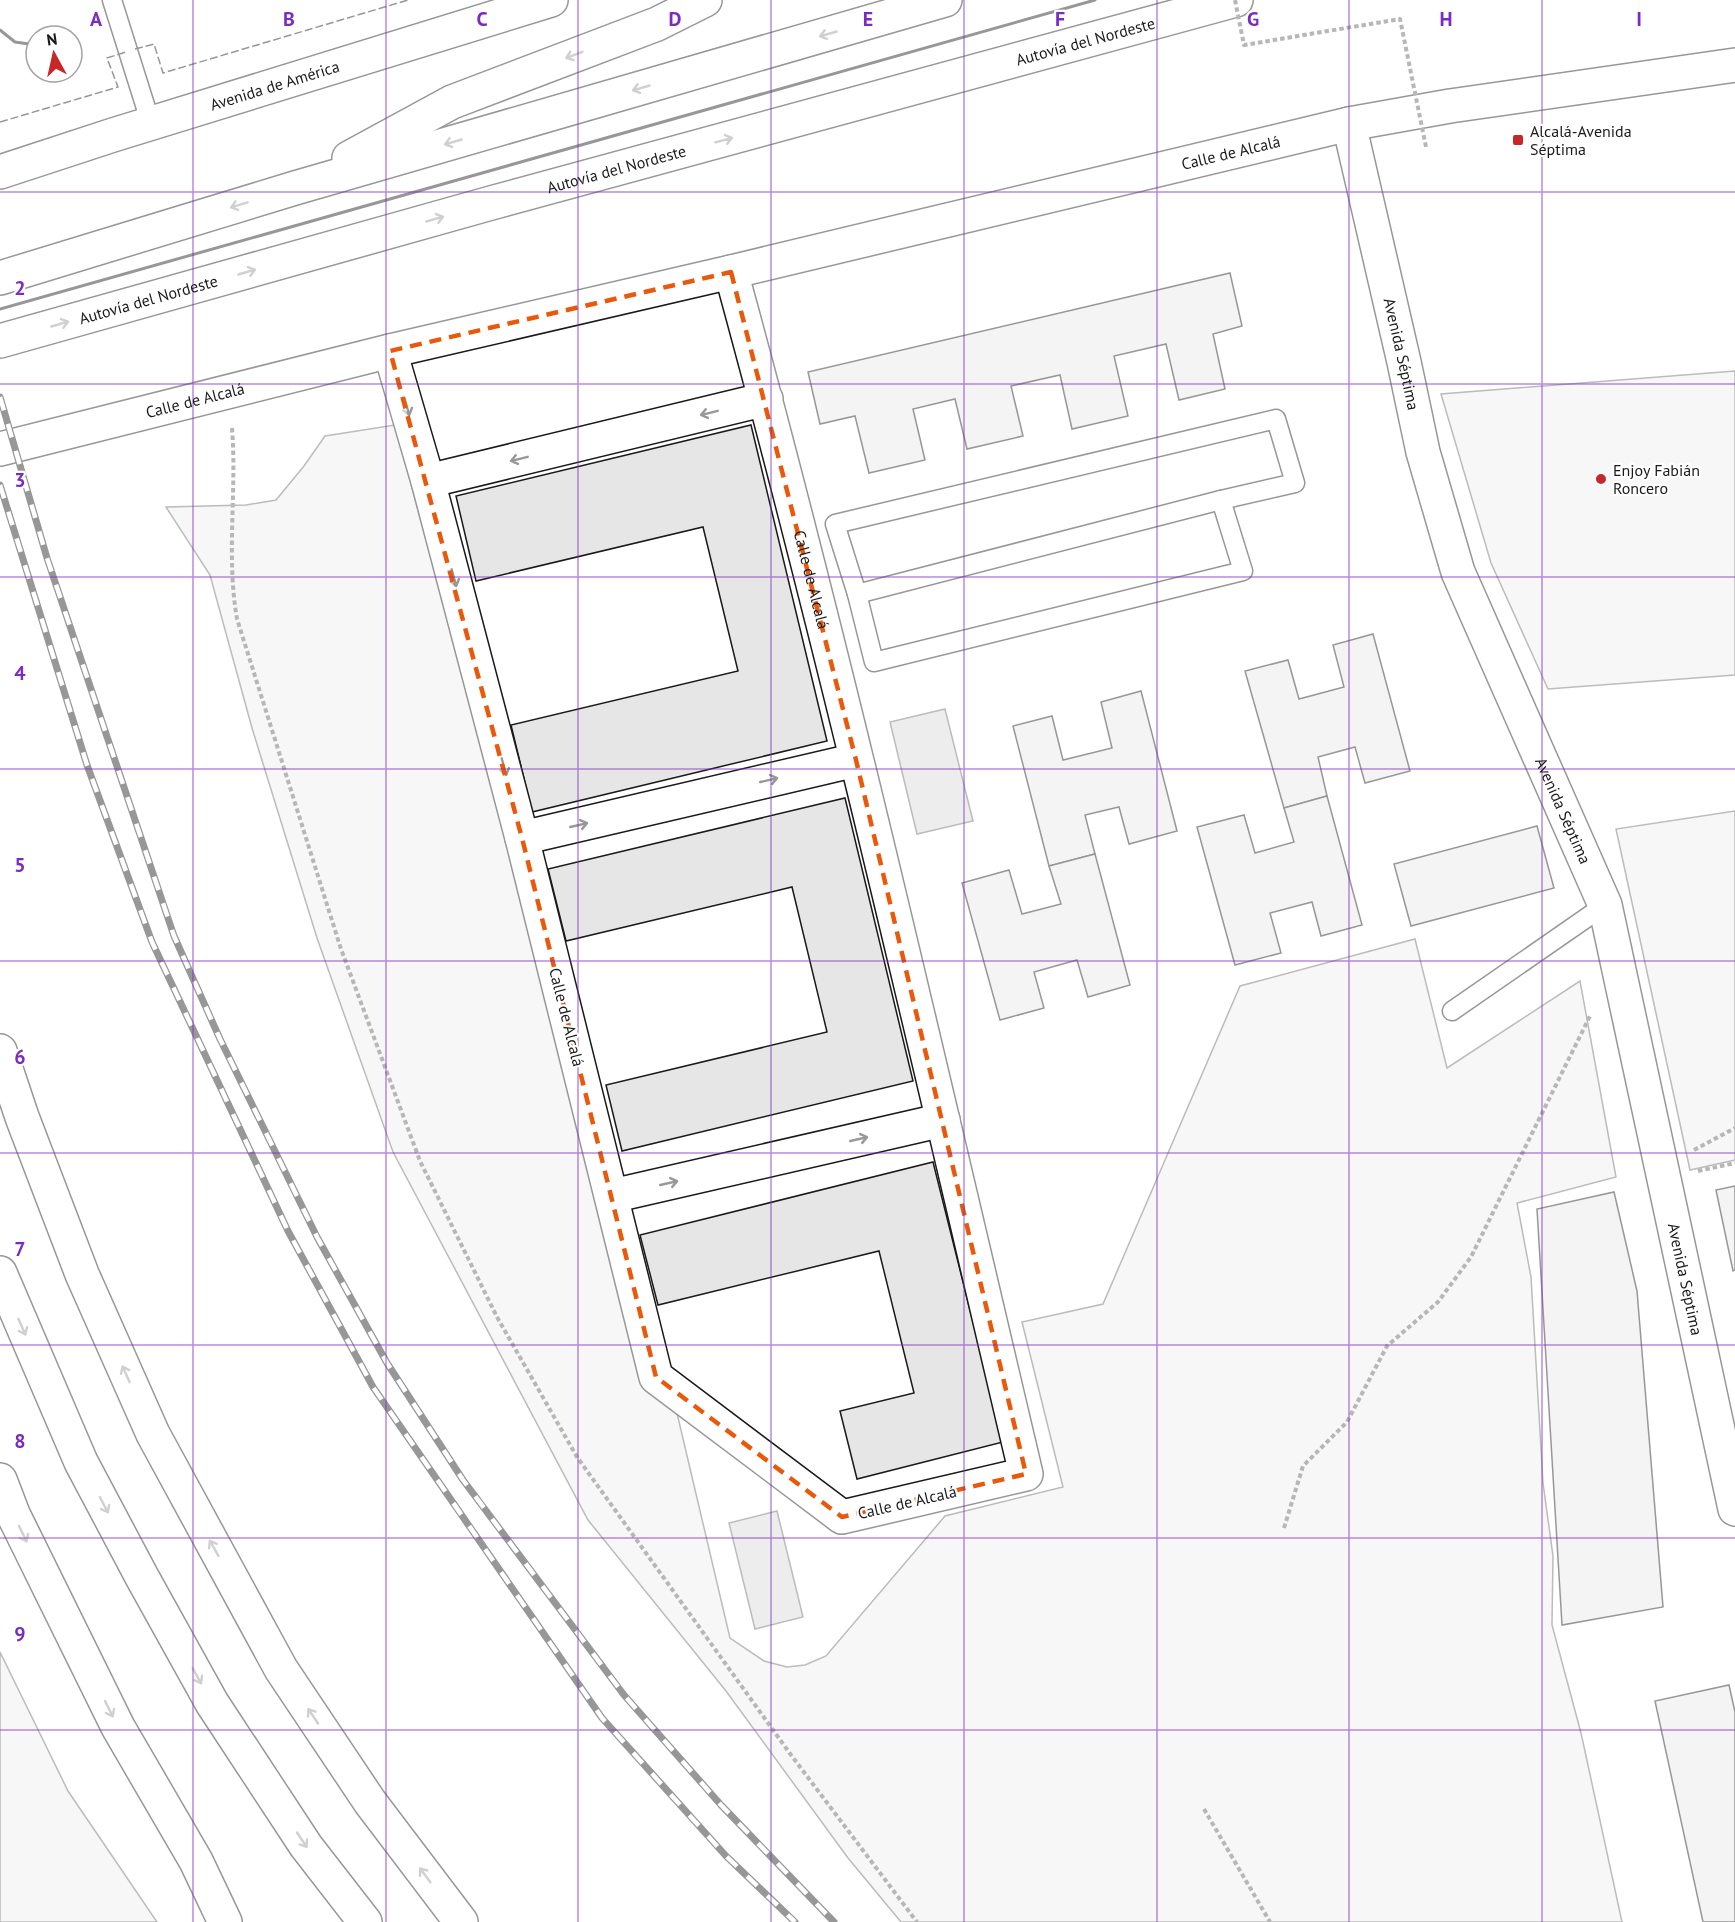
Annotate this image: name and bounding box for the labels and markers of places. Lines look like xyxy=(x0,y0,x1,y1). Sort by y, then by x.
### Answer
place label: Alcalá-Avenida Séptima xyxy=(1530,121,1632,159)
marker: Alcalá-Avenida Séptima xyxy=(1511,133,1525,147)
place label: Enjoy Fabián Roncero xyxy=(1613,460,1700,498)
marker: Enjoy Fabián Roncero xyxy=(1594,472,1608,486)

